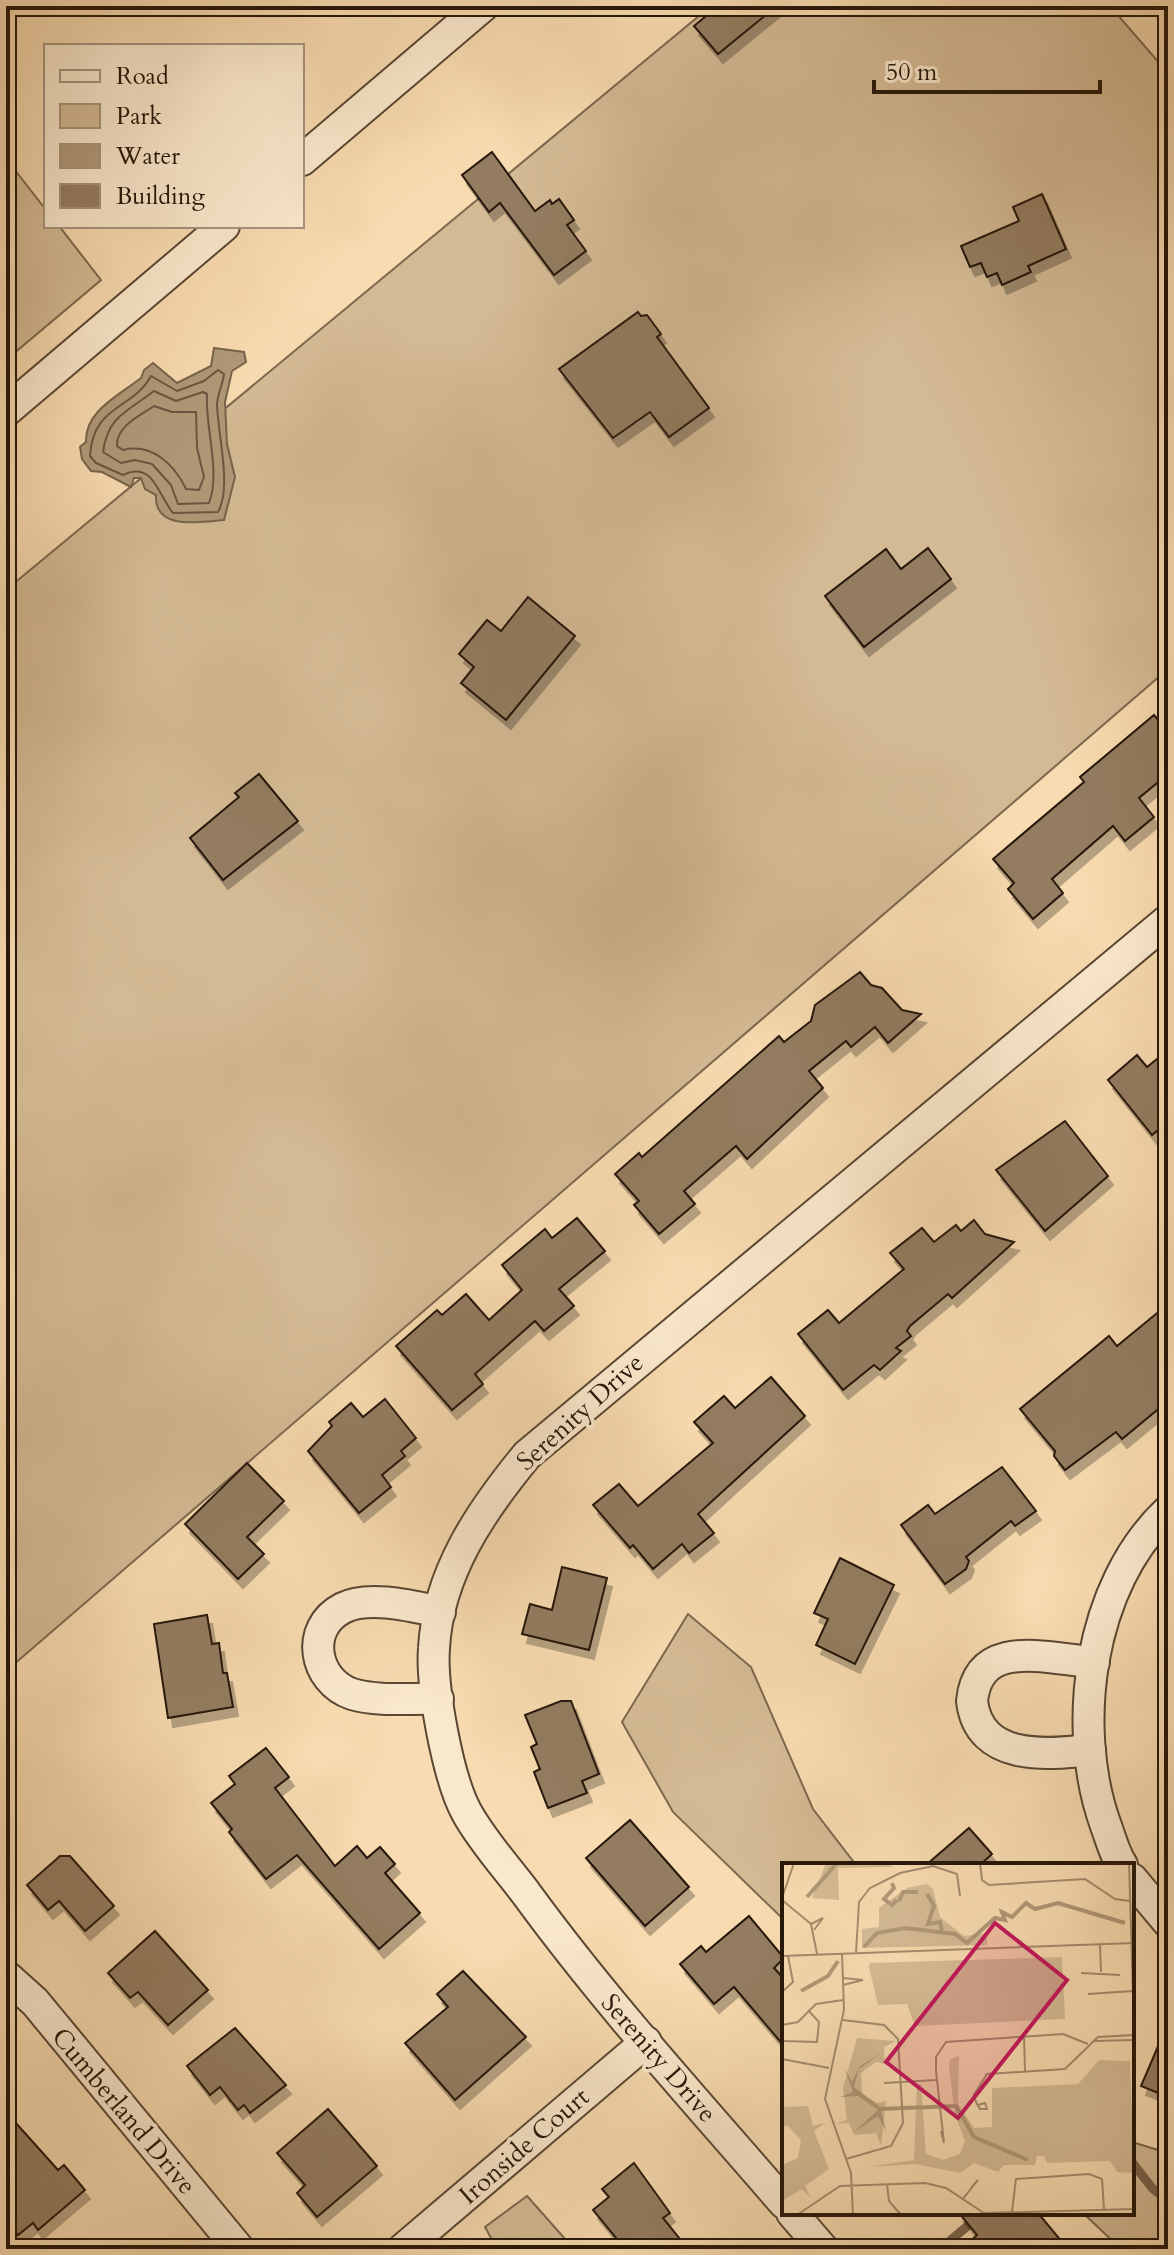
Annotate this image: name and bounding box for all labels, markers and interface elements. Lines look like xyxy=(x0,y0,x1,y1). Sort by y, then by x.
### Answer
legend xyxy=(44,44,304,228)
scale bar xyxy=(874,44,1100,94)
text: 50 m xyxy=(886,56,938,89)
text: Road xyxy=(116,60,169,93)
text: Park xyxy=(116,100,162,133)
text: Water xyxy=(115,140,180,173)
text: Building xyxy=(116,180,206,213)
street label: Serenity Drive xyxy=(509,1345,651,1479)
inset map xyxy=(782,1863,1134,2215)
street label: Serenity Drive xyxy=(593,1986,725,2130)
street label: Cumberland Drive xyxy=(44,2020,204,2202)
street label: Ironside Court xyxy=(451,2080,597,2212)

